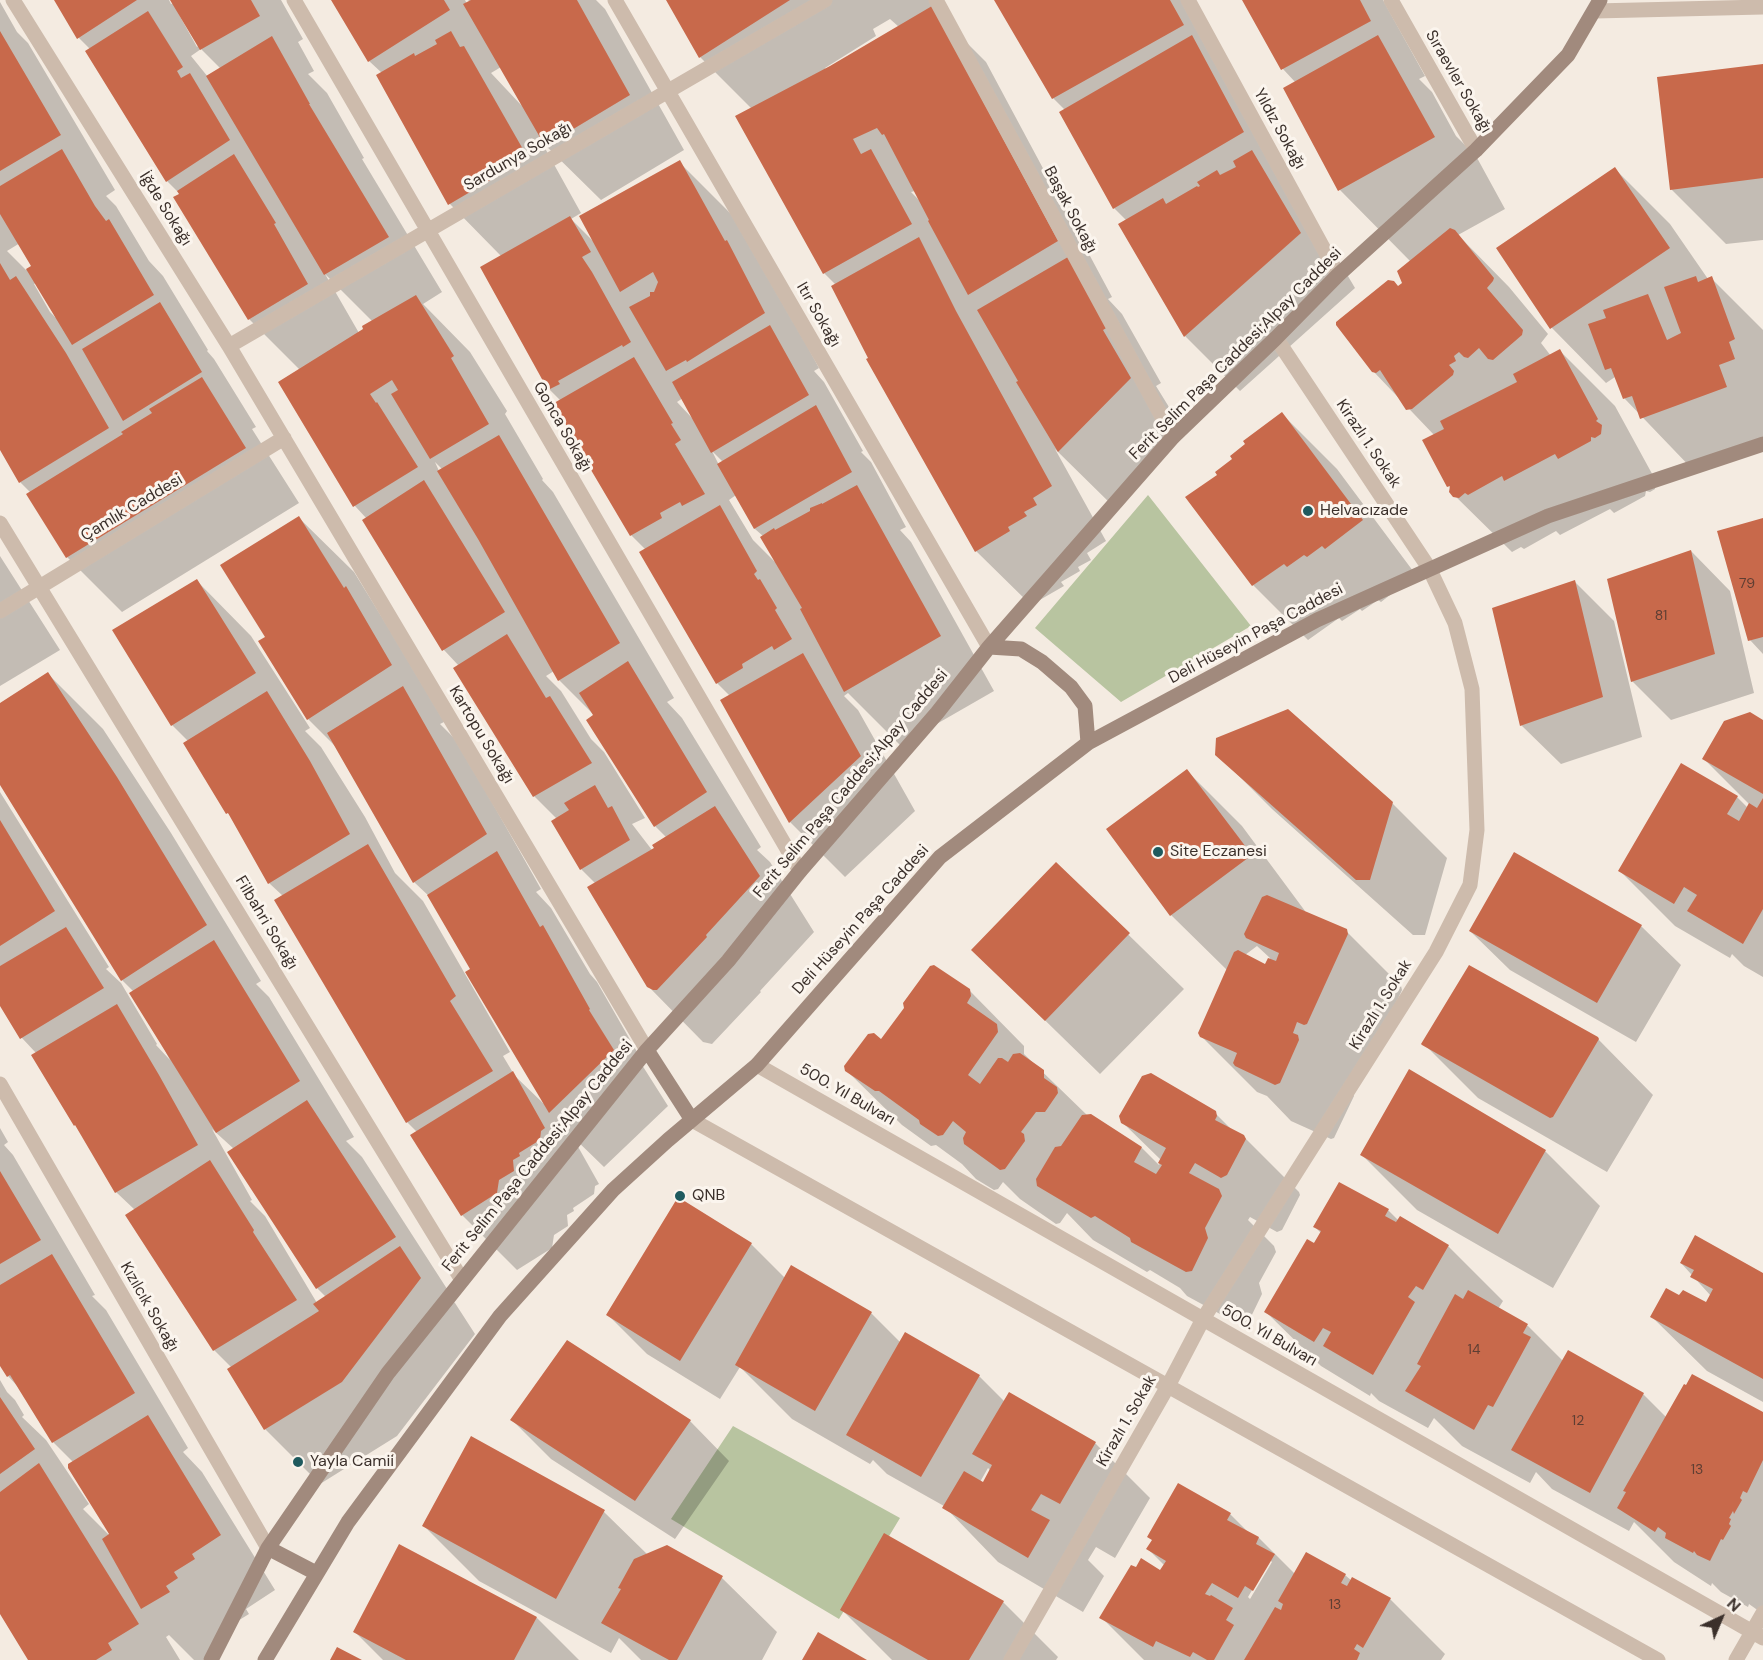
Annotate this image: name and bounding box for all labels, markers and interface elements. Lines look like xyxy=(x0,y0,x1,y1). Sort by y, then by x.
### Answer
street label: Sıraevler Sokağı xyxy=(1421,27,1495,137)
street label: Yıldız Sokağı xyxy=(1249,85,1309,173)
street label: Sardunya Sokağı xyxy=(461,118,575,196)
street label: Başak Sokağı xyxy=(1039,163,1101,257)
street label: İğde Sokağı xyxy=(135,168,195,250)
street label: Ferit Selim Paşa Caddesi;Alpay Caddesi xyxy=(1126,244,1346,464)
street label: Itır Sokağı xyxy=(792,279,844,351)
street label: Gonca Sokağı xyxy=(528,379,596,475)
street label: Kirazlı 1. Sokak xyxy=(1331,396,1405,492)
street label: Çamlık Caddesi xyxy=(78,470,186,546)
place label: Helvacızade xyxy=(1320,501,1408,521)
marker: Helvacızade xyxy=(1301,504,1315,518)
house number: 79 xyxy=(1739,576,1755,592)
street label: Deli Hüseyin Paşa Caddesi xyxy=(1166,580,1346,688)
house number: 81 xyxy=(1655,608,1667,624)
street label: Ferit Selim Paşa Caddesi;Alpay Caddesi xyxy=(750,666,952,902)
street label: Kartopu Sokağı xyxy=(444,683,518,787)
street label: Deli Hüseyin Paşa Caddesi xyxy=(789,841,933,999)
place label: Site Eczanesi xyxy=(1170,842,1267,862)
marker: Site Eczanesi xyxy=(1151,845,1165,859)
street label: Filbahri Sokağı xyxy=(231,873,301,973)
street label: Kirazlı 1. Sokak xyxy=(1346,956,1416,1054)
street label: Ferit Selim Paşa Caddesi;Alpay Caddesi xyxy=(439,1036,637,1276)
street label: 500. Yıl Bulvarı xyxy=(796,1060,898,1130)
place label: QNB xyxy=(692,1186,725,1206)
marker: QNB xyxy=(673,1189,687,1203)
street label: Kızılcık Sokağı xyxy=(116,1259,182,1355)
street label: 500. Yıl Bulvarı xyxy=(1218,1301,1320,1371)
house number: 14 xyxy=(1468,1342,1480,1358)
street label: Kirazlı 1. Sokak xyxy=(1093,1372,1161,1470)
house number: 12 xyxy=(1572,1413,1584,1429)
place label: Yayla Camii xyxy=(310,1452,394,1472)
marker: Yayla Camii xyxy=(291,1455,305,1469)
house number: 13 xyxy=(1691,1462,1703,1478)
north arrow xyxy=(1691,1588,1751,1648)
text: N xyxy=(1722,1593,1745,1616)
house number: 13 xyxy=(1329,1597,1341,1613)

